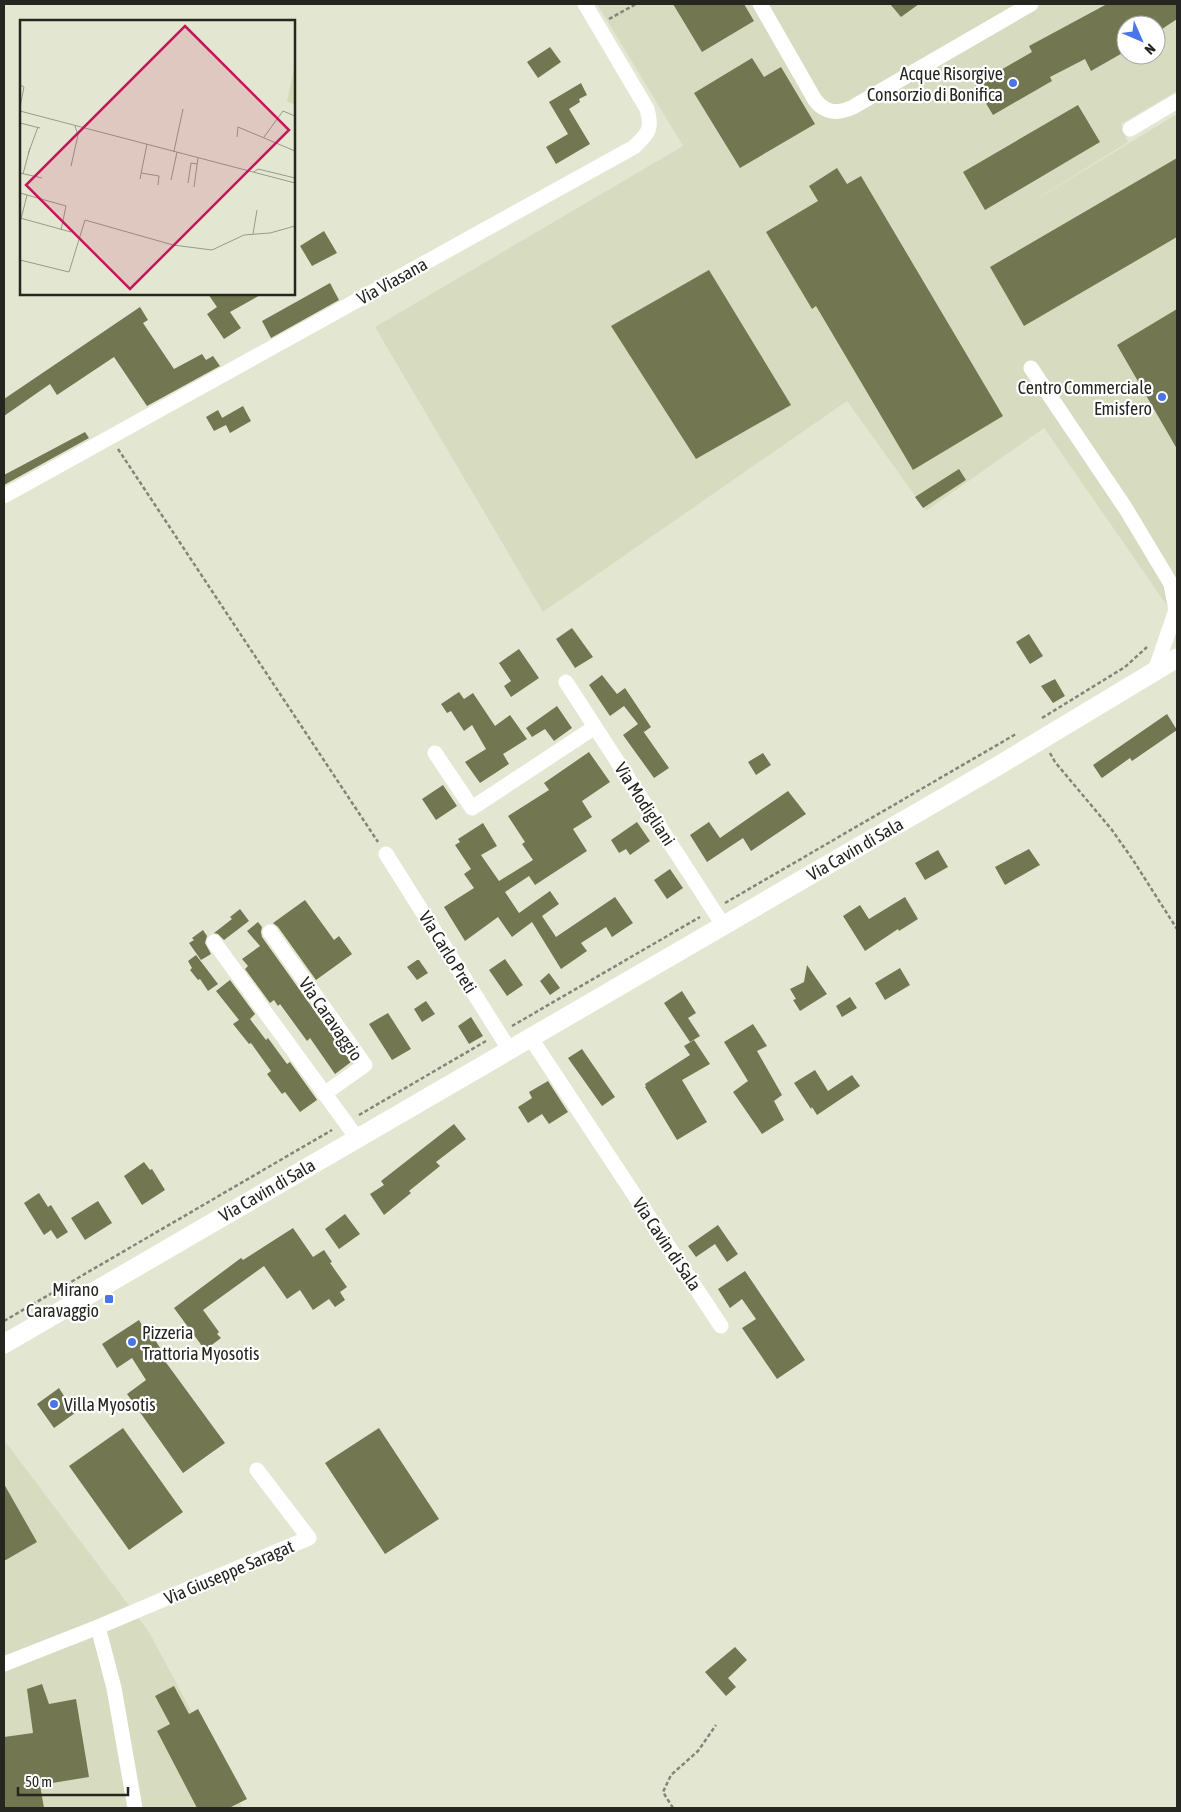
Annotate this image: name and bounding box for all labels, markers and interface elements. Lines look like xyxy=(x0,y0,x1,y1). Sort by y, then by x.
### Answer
north arrow xyxy=(1116,15,1166,65)
inset map xyxy=(20,20,295,295)
text: N xyxy=(1142,41,1159,58)
place label: Acque Risorgive Consorzio di Bonifica xyxy=(867,63,1003,105)
marker: Acque Risorgive Consorzio di Bonifica xyxy=(1007,77,1019,89)
street label: Via Viasana xyxy=(353,253,431,309)
place label: Centro Commerciale Emisfero xyxy=(1018,377,1152,419)
marker: Centro Commerciale Emisfero xyxy=(1156,391,1168,403)
street label: Via Modigliani xyxy=(610,758,680,850)
street label: Via Cavin di Sala xyxy=(803,813,907,885)
street label: Via Carlo Preti xyxy=(415,907,481,997)
street label: Via Caravaggio xyxy=(295,973,367,1065)
street label: Via Cavin di Sala xyxy=(215,1154,319,1226)
street label: Via Cavin di Sala xyxy=(628,1194,706,1294)
place label: Mirano Caravaggio xyxy=(26,1279,99,1321)
marker: Mirano Caravaggio xyxy=(103,1293,115,1305)
place label: Pizzeria Trattoria Myosotis xyxy=(142,1322,259,1364)
marker: Pizzeria Trattoria Myosotis xyxy=(126,1336,138,1348)
place label: Villa Myosotis xyxy=(64,1394,156,1415)
marker: Villa Myosotis xyxy=(48,1398,60,1410)
street label: Via Giuseppe Saragat xyxy=(161,1535,297,1609)
scale bar xyxy=(18,1764,128,1796)
text: 50 m xyxy=(25,1773,52,1790)

